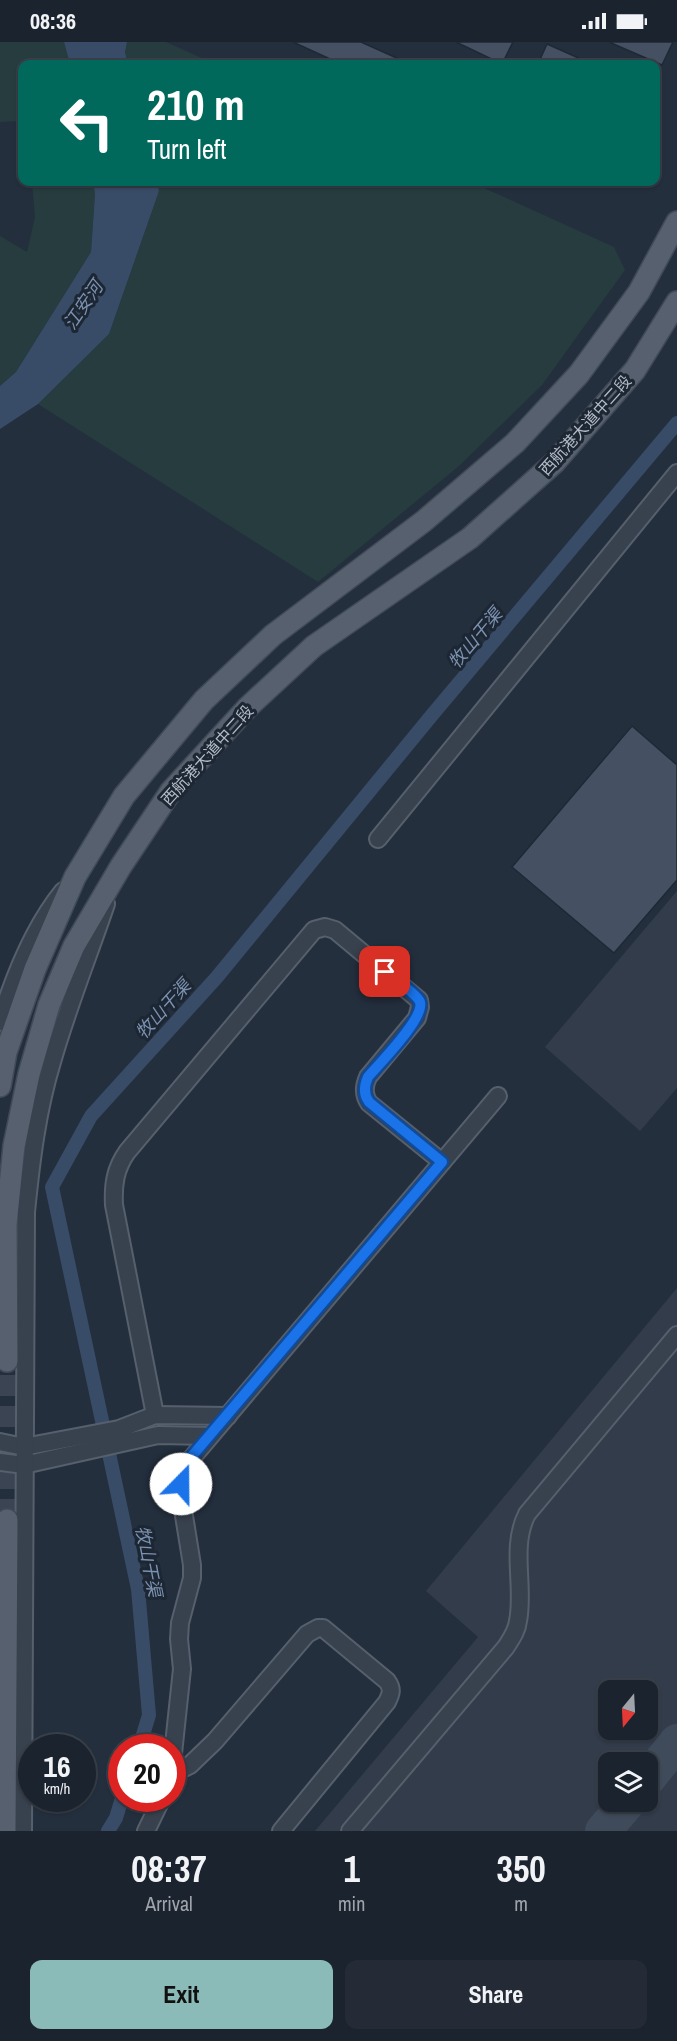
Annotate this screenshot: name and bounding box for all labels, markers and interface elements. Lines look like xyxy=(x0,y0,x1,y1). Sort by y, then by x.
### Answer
text: 08:36 xyxy=(30,6,76,36)
text: 210 m xyxy=(147,77,245,133)
icon: left xyxy=(48,84,126,162)
text: Turn left xyxy=(147,131,226,167)
water label: 江安河 xyxy=(58,273,110,334)
street label: 西航港大道中二段 xyxy=(534,370,636,480)
water label: 牧山干渠 xyxy=(442,600,510,674)
street label: 西航港大道中二段 xyxy=(156,700,258,810)
pin xyxy=(359,946,410,997)
icon: arrive xyxy=(368,955,401,988)
water label: 牧山干渠 xyxy=(130,972,198,1044)
position arrow xyxy=(149,1452,213,1516)
water label: 牧山干渠 xyxy=(130,1523,169,1602)
north arrow xyxy=(598,1680,658,1740)
map controls xyxy=(598,1680,658,1812)
speed limit sign: 20 xyxy=(108,1734,186,1812)
text: 16 xyxy=(43,1746,71,1786)
button: layers xyxy=(598,1752,658,1812)
text: km/h xyxy=(44,1778,70,1799)
text: 08:37 xyxy=(131,1845,207,1893)
text: 1 xyxy=(343,1845,360,1893)
text: 350 xyxy=(497,1845,546,1893)
text: Arrival xyxy=(145,1890,193,1917)
text: min xyxy=(338,1890,365,1917)
text: m xyxy=(514,1890,528,1917)
button: Exit xyxy=(30,1960,333,2029)
button: Share xyxy=(345,1960,647,2029)

